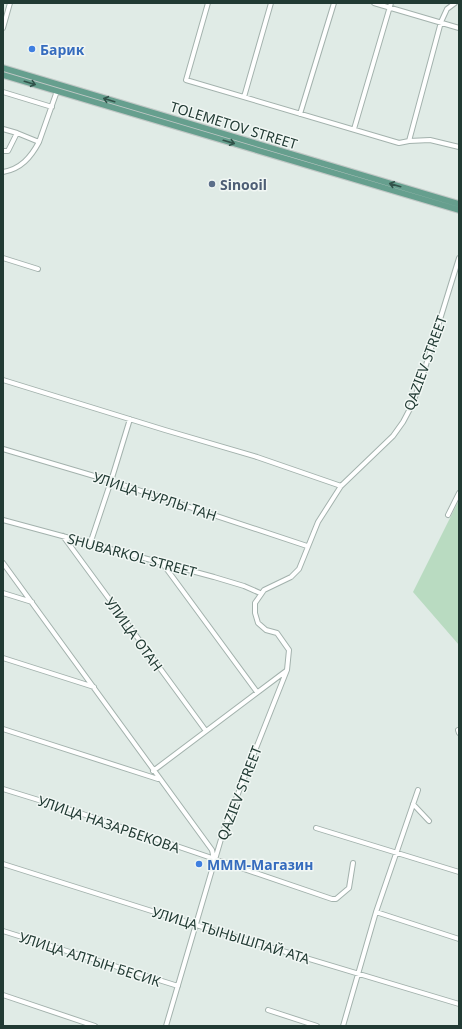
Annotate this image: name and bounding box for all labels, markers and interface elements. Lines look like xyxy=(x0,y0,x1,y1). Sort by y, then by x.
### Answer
place label: Барик xyxy=(40,40,85,59)
marker: Барик xyxy=(27,44,37,54)
one-way arrow xyxy=(23,80,36,87)
one-way arrow xyxy=(103,96,116,103)
street label: TOLEMETOV STREET xyxy=(168,97,300,153)
one-way arrow xyxy=(222,139,235,146)
place label: Sinooil xyxy=(220,175,267,194)
marker: Sinooil xyxy=(207,179,217,189)
one-way arrow xyxy=(388,181,401,188)
street label: QAZIEV STREET xyxy=(399,313,451,413)
street label: УЛИЦА НУРЛЫ ТАН xyxy=(91,467,219,525)
street label: SHUBARKOL STREET xyxy=(65,529,199,581)
street label: УЛИЦА ОТАН xyxy=(101,593,167,675)
street label: QAZIEV STREET xyxy=(212,743,266,843)
street label: УЛИЦА НАЗАРБЕКОВА xyxy=(35,791,183,857)
place label: МММ-Магазин xyxy=(207,855,313,874)
marker: МММ-Магазин xyxy=(194,859,204,869)
street label: УЛИЦА ТЫНЫШПАЙ АТА xyxy=(150,902,312,968)
street label: УЛИЦА АЛТЫН БЕСИК xyxy=(17,927,163,991)

